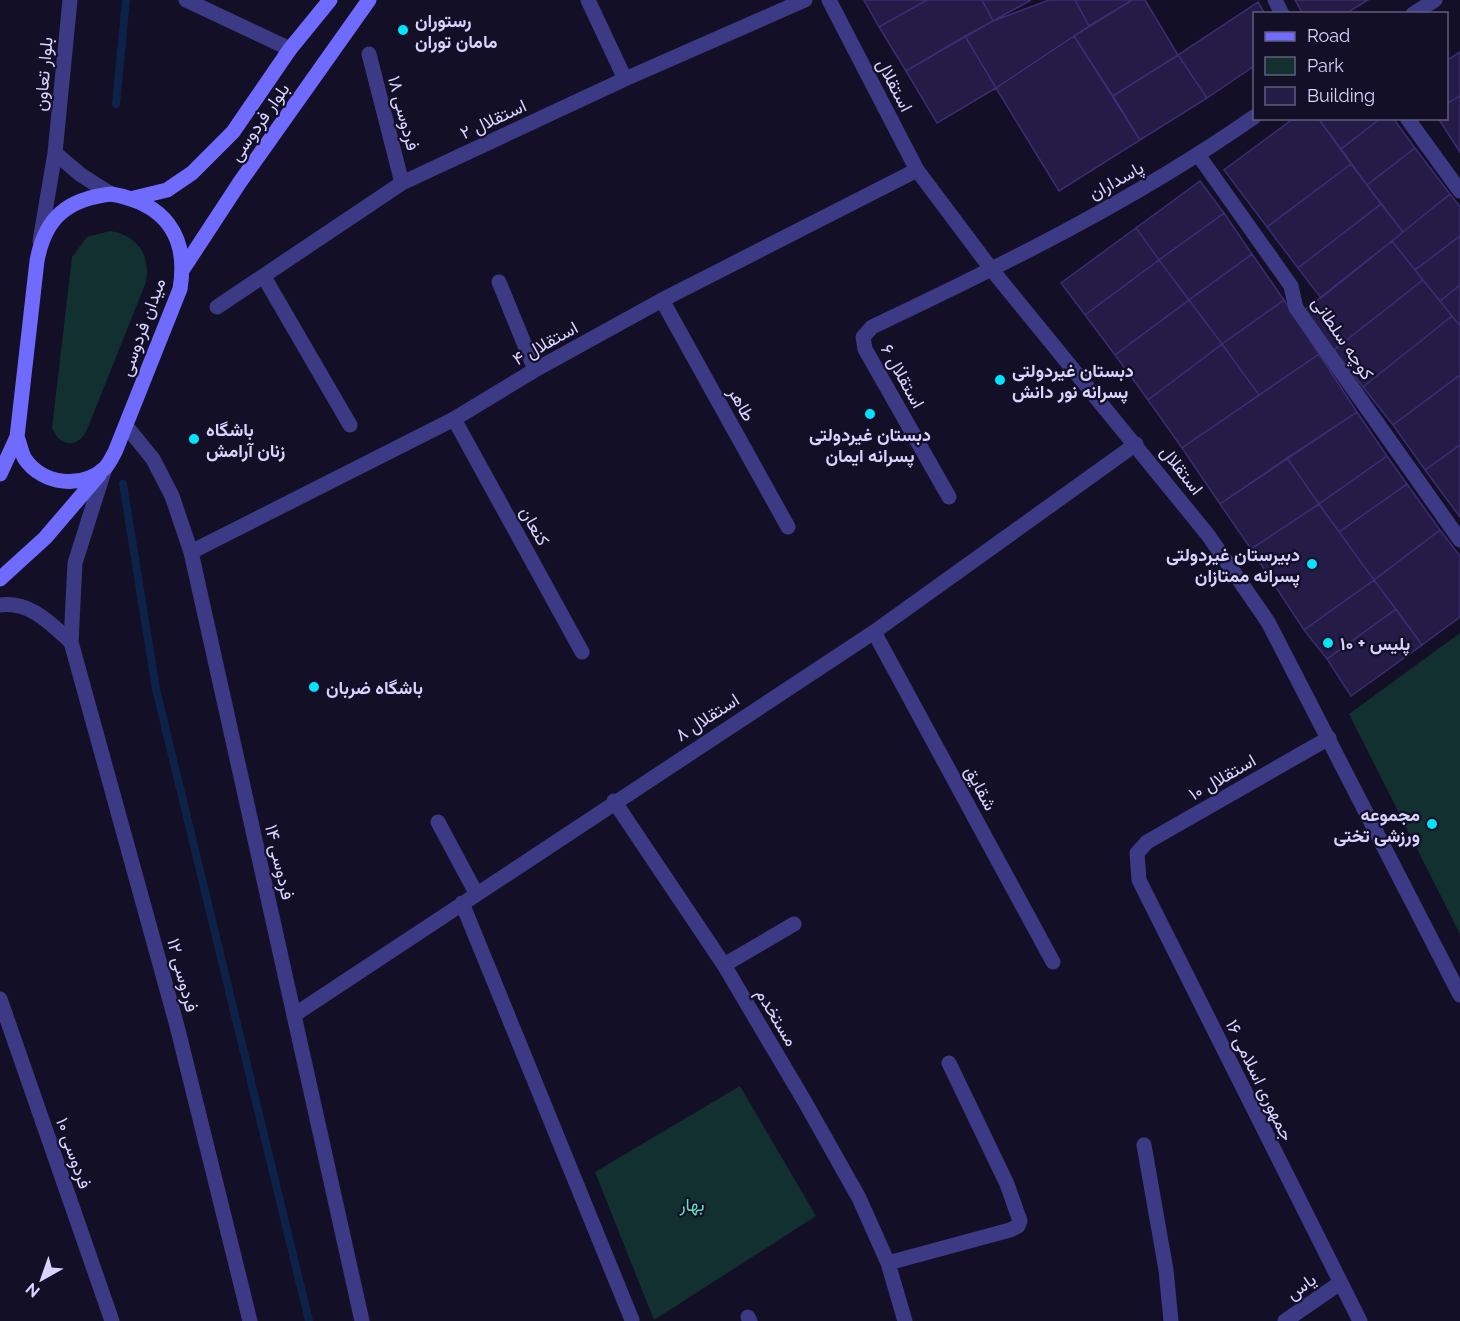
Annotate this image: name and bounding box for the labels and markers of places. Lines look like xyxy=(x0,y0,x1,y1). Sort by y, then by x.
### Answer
place label: رستوران مامان توران xyxy=(415,10,498,53)
marker: رستوران مامان توران xyxy=(396,23,410,37)
place label: دبستان غیردولتی پسرانه نور دانش xyxy=(1012,360,1134,404)
marker: دبستان غیردولتی پسرانه نور دانش xyxy=(993,373,1007,387)
marker: دبستان غیردولتی پسرانه ایمان xyxy=(863,407,877,421)
place label: باشگاه زنان آرامش xyxy=(206,419,285,462)
place label: دبستان غیردولتی پسرانه ایمان xyxy=(809,424,931,468)
marker: باشگاه زنان آرامش xyxy=(187,432,201,446)
place label: دبیرستان غیردولتی پسرانه ممتازان xyxy=(1166,544,1300,588)
marker: دبیرستان غیردولتی پسرانه ممتازان xyxy=(1305,557,1319,571)
place label: پلیس + ۱۰ xyxy=(1340,633,1410,656)
marker: پلیس + ۱۰ xyxy=(1321,636,1335,650)
place label: باشگاه ضربان xyxy=(326,677,423,699)
marker: باشگاه ضربان xyxy=(307,680,321,694)
place label: مجموعه ورزشی تختی xyxy=(1333,804,1420,847)
marker: مجموعه ورزشی تختی xyxy=(1425,817,1439,831)

